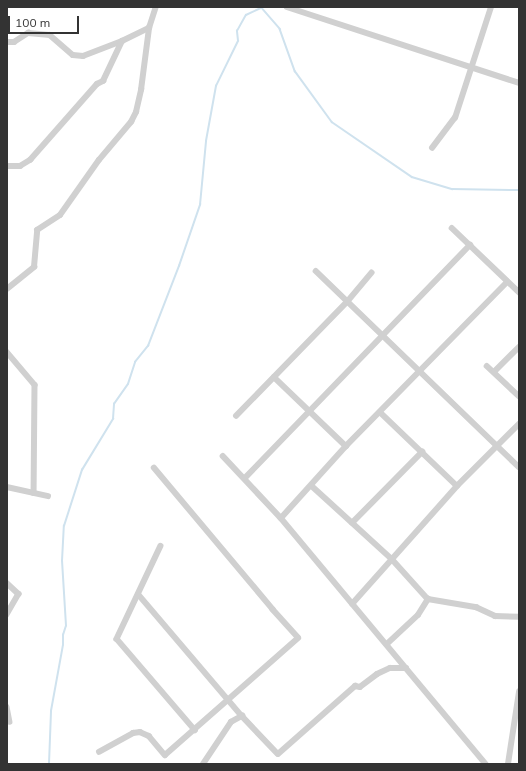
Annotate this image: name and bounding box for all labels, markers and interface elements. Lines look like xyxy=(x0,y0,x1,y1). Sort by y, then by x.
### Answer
scale bar xyxy=(10,8,81,34)
text: 100 m xyxy=(15,15,50,30)

